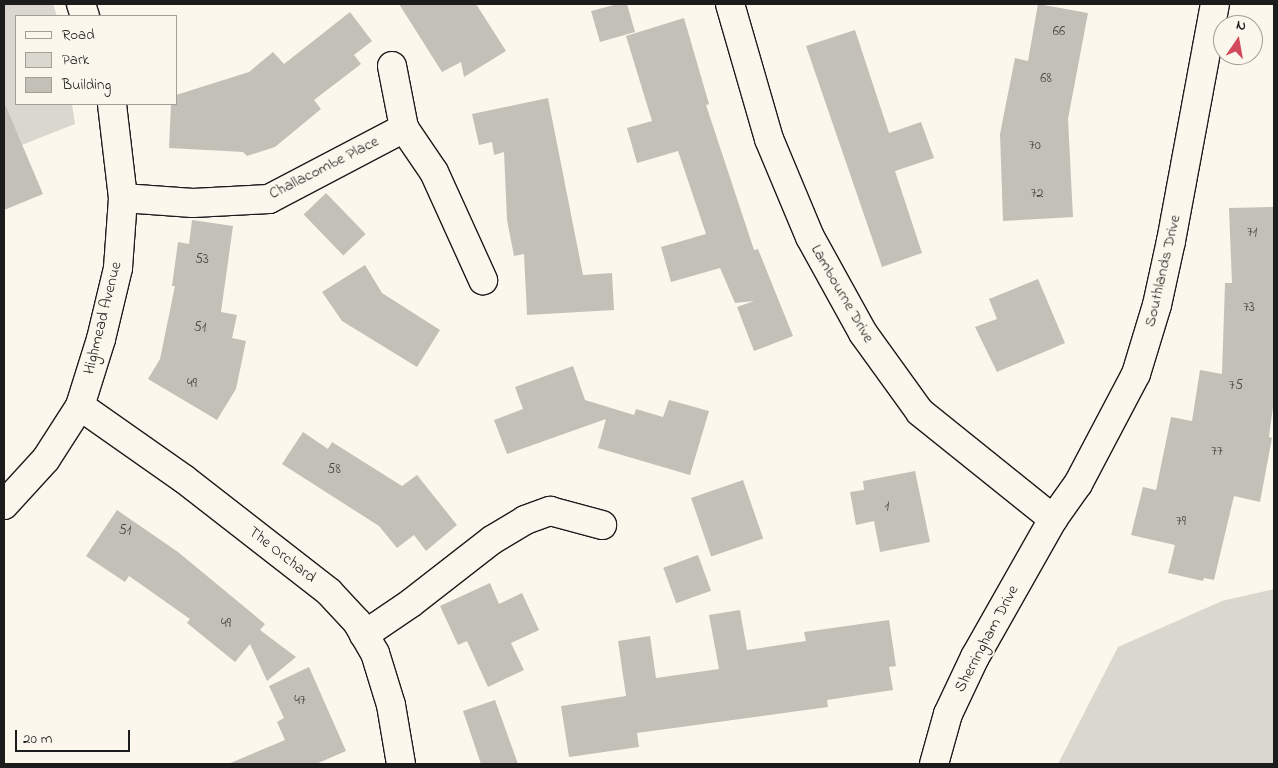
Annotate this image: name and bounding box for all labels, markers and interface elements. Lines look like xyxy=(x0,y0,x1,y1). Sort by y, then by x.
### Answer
legend xyxy=(15,15,178,105)
north arrow xyxy=(1213,15,1263,65)
text: N xyxy=(1234,15,1248,37)
text: Road xyxy=(62,24,95,46)
house number: 66 xyxy=(1053,24,1065,40)
text: Park xyxy=(62,49,89,71)
house number: 68 xyxy=(1040,71,1052,87)
text: Building xyxy=(62,74,111,96)
street label: Challacombe Place xyxy=(266,132,382,204)
house number: 70 xyxy=(1029,138,1041,154)
house number: 72 xyxy=(1031,186,1043,202)
street label: Southlands Drive xyxy=(1141,213,1185,329)
house number: 71 xyxy=(1247,225,1257,241)
street label: Lambourne Drive xyxy=(806,241,878,347)
house number: 53 xyxy=(195,252,209,268)
street label: Highmead Avenue xyxy=(80,260,126,376)
house number: 73 xyxy=(1243,300,1255,316)
house number: 51 xyxy=(194,320,206,336)
house number: 49 xyxy=(187,376,197,392)
house number: 75 xyxy=(1229,378,1243,394)
house number: 77 xyxy=(1211,444,1223,460)
house number: 58 xyxy=(327,462,341,478)
house number: 1 xyxy=(885,499,889,515)
house number: 79 xyxy=(1176,514,1186,530)
house number: 51 xyxy=(119,523,131,539)
street label: The Orchard xyxy=(244,523,320,587)
street label: Sherringham Drive xyxy=(951,582,1023,696)
house number: 49 xyxy=(221,616,231,632)
house number: 47 xyxy=(294,693,306,709)
scale bar xyxy=(18,720,132,752)
text: 20 m xyxy=(23,728,52,750)

